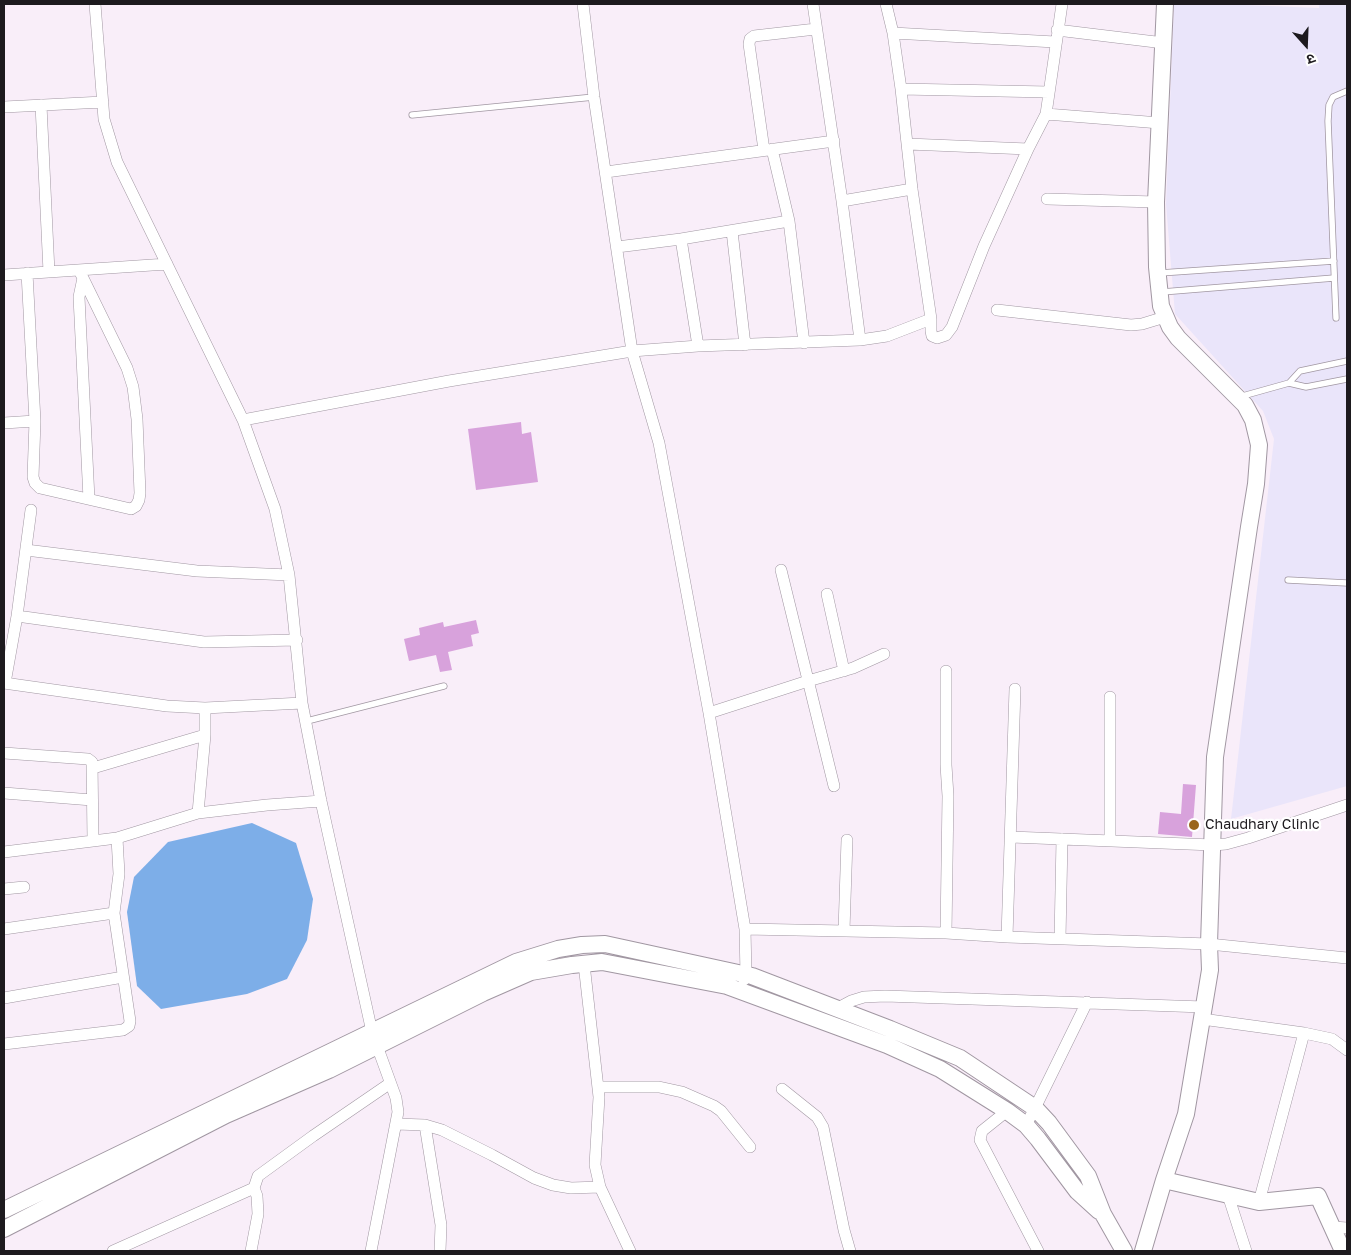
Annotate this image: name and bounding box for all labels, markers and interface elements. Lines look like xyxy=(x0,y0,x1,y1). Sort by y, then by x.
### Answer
north arrow xyxy=(1281,20,1331,70)
text: उ xyxy=(1305,50,1318,69)
place label: Chaudhary Clinic xyxy=(1205,817,1320,833)
marker: Chaudhary Clinic xyxy=(1187,818,1201,832)

